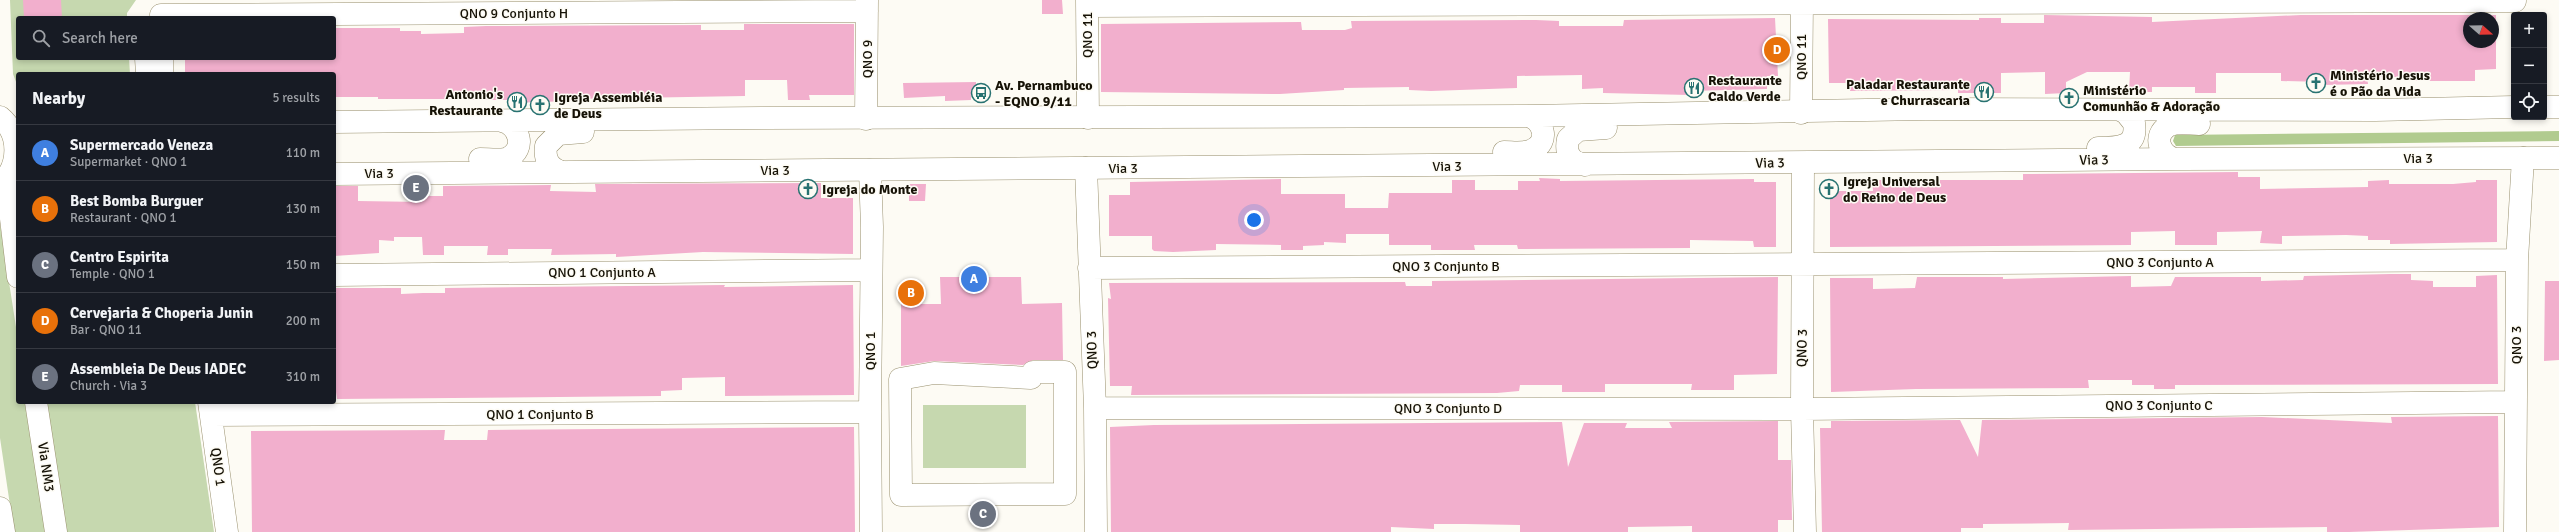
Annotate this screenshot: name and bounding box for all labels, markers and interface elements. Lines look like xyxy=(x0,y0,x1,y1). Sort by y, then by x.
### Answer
street label: QNO 9 Conjunto H xyxy=(460,5,568,22)
street label: QNO 11 xyxy=(1079,12,1096,58)
north arrow xyxy=(2463,12,2499,48)
map controls xyxy=(2511,12,2547,120)
button: + xyxy=(2511,12,2547,48)
search box xyxy=(16,16,336,60)
icon: search xyxy=(30,27,52,49)
text: Search here xyxy=(62,29,138,47)
street label: QNO 11 xyxy=(1793,34,1810,80)
pin: D xyxy=(1764,35,1790,65)
street label: QNO 9 xyxy=(859,40,876,78)
button: − xyxy=(2511,48,2547,84)
place label: Ministério Jesus é o Pão da Vida xyxy=(2330,67,2430,100)
place label: Restaurante Caldo Verde xyxy=(1708,72,1782,105)
church icon: Ministério Jesus é o Pão da Vida xyxy=(2305,72,2327,94)
place label: Paladar Restaurante e Churrascaria xyxy=(1846,76,1970,109)
place label: Av. Pernambuco - EQNO 9/11 xyxy=(995,77,1093,110)
restaurant icon: Restaurante Caldo Verde xyxy=(1683,77,1705,99)
restaurant icon: Paladar Restaurante e Churrascaria xyxy=(1973,81,1995,103)
bus stop icon: Av. Pernambuco - EQNO 9/11 xyxy=(970,82,992,104)
place label: Ministério Comunhão & Adoração xyxy=(2083,82,2220,115)
button: locate xyxy=(2511,84,2547,120)
place label: Antonio's Restaurante xyxy=(429,86,503,119)
church icon: Ministério Comunhão & Adoração xyxy=(2058,87,2080,109)
text: Nearby xyxy=(32,88,85,109)
place label: Igreja Assembléia de Deus xyxy=(554,89,662,122)
text: 5 results xyxy=(272,90,320,106)
restaurant icon: Antonio's Restaurante xyxy=(506,91,528,113)
church icon: Igreja Assembléia de Deus xyxy=(529,94,551,116)
text: Supermercado Veneza xyxy=(70,136,213,154)
text: A xyxy=(41,145,49,161)
text: 110 m xyxy=(286,145,320,161)
street label: Via 3 xyxy=(2403,150,2433,167)
street label: Via 3 xyxy=(2079,151,2109,169)
text: Supermarket · QNO 1 xyxy=(70,154,187,170)
street label: Via 3 xyxy=(1755,154,1785,172)
street label: Via 3 xyxy=(1432,158,1462,175)
street label: Via 3 xyxy=(1108,160,1138,177)
street label: Via 3 xyxy=(760,162,790,179)
street label: Via 3 xyxy=(364,165,394,182)
pin: E xyxy=(403,173,429,203)
place label: Igreja Universal do Reino de Deus xyxy=(1843,173,1946,206)
church icon: Igreja do Monte xyxy=(797,178,819,200)
church icon: Igreja Universal do Reino de Deus xyxy=(1818,178,1840,200)
place label: Igreja do Monte xyxy=(822,181,917,198)
text: Best Bomba Burguer xyxy=(70,192,203,210)
text: B xyxy=(41,201,49,217)
text: 130 m xyxy=(286,201,320,217)
text: Restaurant · QNO 1 xyxy=(70,210,176,226)
your location xyxy=(1244,210,1264,230)
text: Centro Espirita xyxy=(70,248,169,266)
street label: QNO 3 Conjunto A xyxy=(2106,254,2214,271)
text: C xyxy=(41,257,49,273)
text: 150 m xyxy=(286,257,320,273)
street label: QNO 3 Conjunto B xyxy=(1392,258,1500,275)
street label: QNO 1 Conjunto A xyxy=(548,264,656,281)
pin: A xyxy=(961,264,987,294)
text: Temple · QNO 1 xyxy=(70,266,155,282)
pin: B xyxy=(898,278,924,308)
text: Cervejaria & Choperia Junin xyxy=(70,304,253,322)
text: D xyxy=(41,313,49,329)
text: 200 m xyxy=(286,313,320,329)
text: Bar · QNO 11 xyxy=(70,322,142,338)
street label: QNO 3 xyxy=(2508,326,2525,364)
street label: QNO 3 xyxy=(1793,329,1811,367)
street label: QNO 3 xyxy=(1083,330,1101,370)
street label: QNO 1 xyxy=(862,332,879,370)
text: Assembleia De Deus IADEC xyxy=(70,360,246,378)
text: E xyxy=(41,369,49,385)
text: 310 m xyxy=(286,369,320,385)
text: Church · Via 3 xyxy=(70,378,147,394)
street label: QNO 3 Conjunto C xyxy=(2105,397,2213,414)
street label: QNO 3 Conjunto D xyxy=(1394,400,1502,417)
street label: QNO 1 Conjunto B xyxy=(486,406,594,423)
street label: Via NM3 xyxy=(34,441,58,493)
street label: QNO 1 xyxy=(207,447,229,487)
pin: C xyxy=(970,499,996,529)

